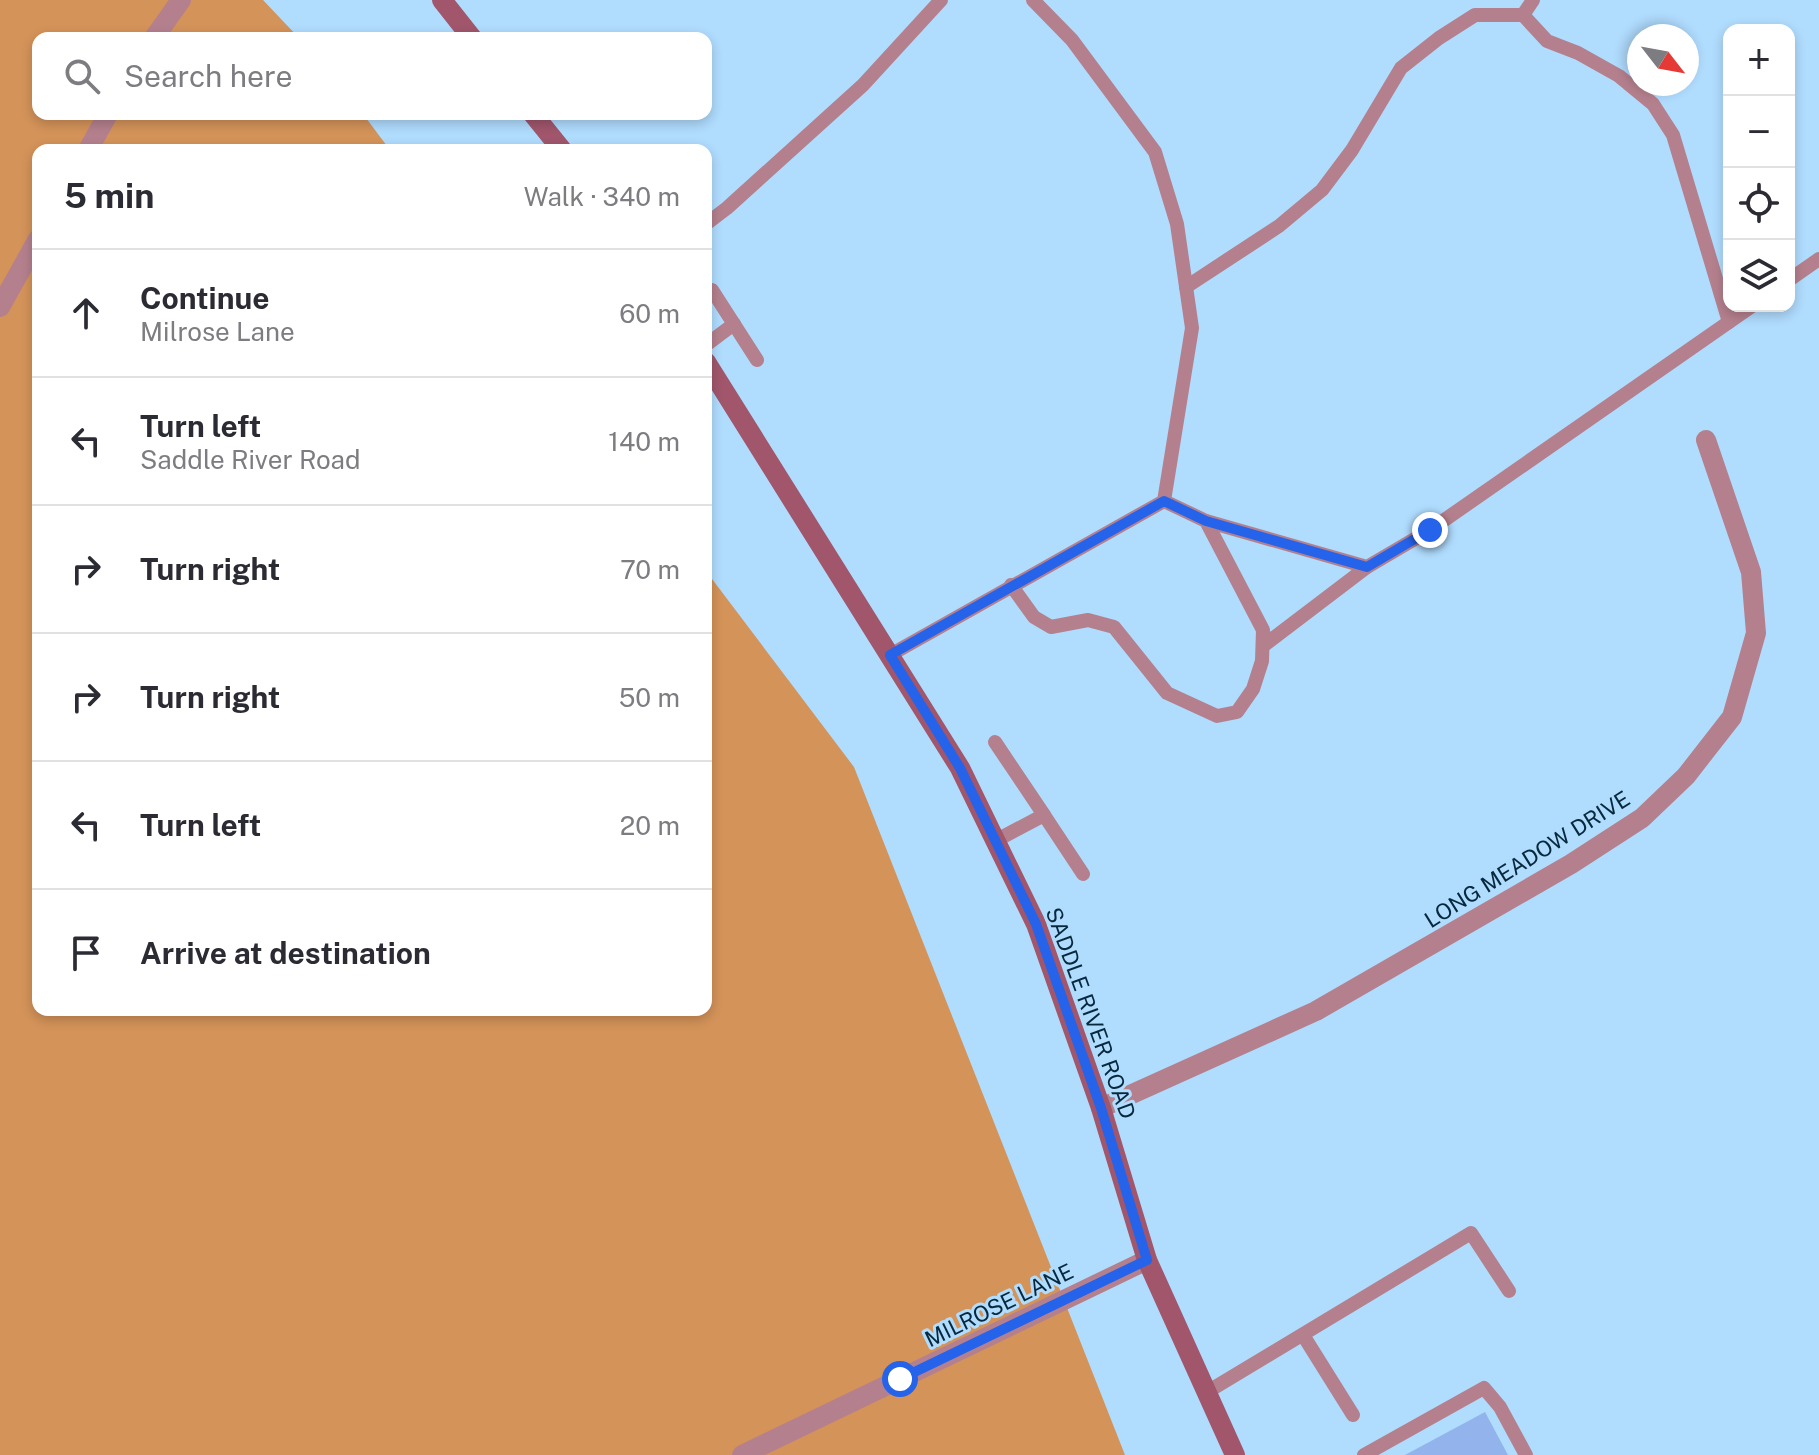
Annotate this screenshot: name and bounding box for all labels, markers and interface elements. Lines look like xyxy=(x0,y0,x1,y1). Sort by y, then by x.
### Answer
north arrow xyxy=(1627,24,1699,96)
map controls xyxy=(1723,24,1795,312)
button: + xyxy=(1723,24,1795,96)
search box xyxy=(32,32,712,120)
icon: search xyxy=(60,54,104,98)
text: Search here xyxy=(124,58,292,94)
button: − xyxy=(1723,96,1795,168)
button: locate xyxy=(1723,168,1795,240)
text: 5 min xyxy=(64,176,154,216)
text: Walk · 340 m xyxy=(524,181,680,212)
button: layers xyxy=(1723,240,1795,312)
text: Continue xyxy=(140,280,270,316)
icon: ahead xyxy=(64,291,108,335)
text: 60 m xyxy=(619,298,680,329)
text: Milrose Lane xyxy=(140,316,295,347)
text: Turn left xyxy=(140,408,261,444)
icon: left xyxy=(64,419,108,463)
text: 140 m xyxy=(608,426,680,457)
text: Saddle River Road xyxy=(140,444,361,475)
route end xyxy=(1412,512,1448,548)
icon: right xyxy=(64,547,108,591)
text: Turn right xyxy=(140,551,280,587)
text: 70 m xyxy=(620,554,680,585)
icon: right xyxy=(64,675,108,719)
text: Turn right xyxy=(140,679,280,715)
text: 50 m xyxy=(619,682,680,713)
street label: LONG MEADOW DRIVE xyxy=(1419,785,1635,933)
icon: left xyxy=(64,803,108,847)
text: Turn left xyxy=(140,807,261,843)
text: 20 m xyxy=(620,810,680,841)
street label: SADDLE RIVER ROAD xyxy=(1041,904,1141,1122)
icon: arrive xyxy=(64,931,108,975)
text: Arrive at destination xyxy=(140,935,431,971)
street label: MILROSE LANE xyxy=(921,1258,1077,1352)
route start xyxy=(882,1361,918,1397)

